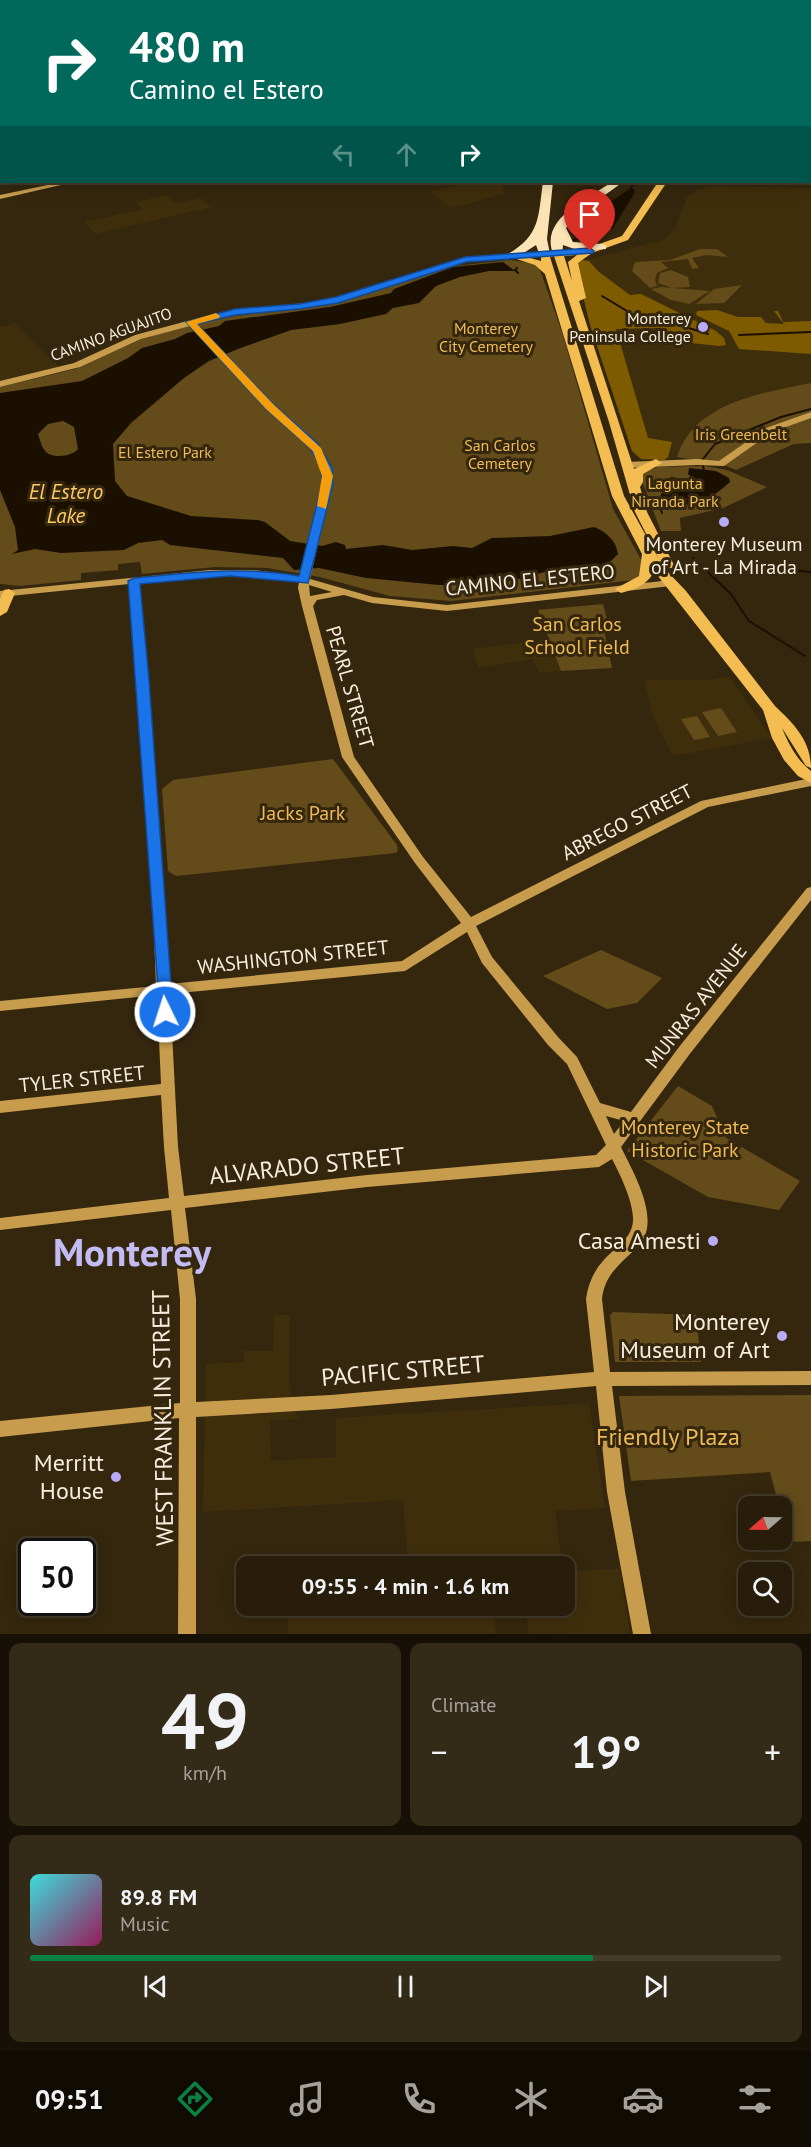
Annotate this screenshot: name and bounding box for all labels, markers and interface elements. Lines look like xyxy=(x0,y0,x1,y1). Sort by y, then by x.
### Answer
text: 480 m xyxy=(129,19,245,74)
icon: right xyxy=(30,24,108,102)
text: Camino el Estero xyxy=(129,72,324,106)
icon: left xyxy=(327,138,360,171)
icon: ahead xyxy=(390,138,423,171)
icon: right xyxy=(453,138,486,171)
pin xyxy=(564,189,615,251)
icon: arrive xyxy=(573,198,606,231)
street label: CAMINO AGUAJITO xyxy=(48,303,174,365)
place label: Monterey Peninsula College xyxy=(569,308,692,346)
park label: Monterey City Cemetery xyxy=(439,318,534,356)
marker: Monterey Peninsula College xyxy=(696,320,710,334)
park label: Iris Greenbelt xyxy=(695,424,788,444)
park label: San Carlos Cemetery xyxy=(464,435,536,473)
park label: El Estero Park xyxy=(118,442,212,462)
park label: Lagunta Niranda Park xyxy=(631,473,719,511)
water label: El Estero Lake xyxy=(29,478,103,529)
marker: Monterey Museum of Art - La Mirada xyxy=(717,515,731,529)
place label: Monterey Museum of Art - La Mirada xyxy=(646,531,802,580)
street label: CAMINO EL ESTERO xyxy=(444,558,616,602)
park label: San Carlos School Field xyxy=(524,611,630,660)
street label: PEARL STREET xyxy=(320,623,380,751)
street label: ABREGO STREET xyxy=(557,778,697,866)
park label: Jacks Park xyxy=(260,800,346,826)
street label: WASHINGTON STREET xyxy=(196,934,390,980)
street label: MUNRAS AVENUE xyxy=(639,939,753,1073)
position arrow xyxy=(133,980,197,1044)
street label: TYLER STREET xyxy=(18,1059,146,1099)
park label: Monterey State Historic Park xyxy=(621,1114,749,1163)
street label: ALVARADO STREET xyxy=(208,1140,406,1191)
place label: Casa Amesti xyxy=(578,1225,701,1256)
district label: Monterey xyxy=(53,1226,211,1277)
marker: Casa Amesti xyxy=(706,1234,720,1248)
street label: WEST FRANKLIN STREET xyxy=(145,1290,180,1547)
place label: Monterey Museum of Art xyxy=(620,1306,770,1365)
marker: Monterey Museum of Art xyxy=(775,1329,789,1343)
street label: PACIFIC STREET xyxy=(320,1348,486,1393)
park label: Friendly Plaza xyxy=(596,1421,740,1452)
place label: Merritt House xyxy=(34,1447,104,1506)
marker: Merritt House xyxy=(109,1470,123,1484)
north arrow xyxy=(738,1496,792,1550)
map controls xyxy=(738,1496,792,1616)
speed limit sign: 50 xyxy=(18,1538,96,1616)
button: search xyxy=(738,1562,792,1616)
text: 09:55 · 4 min · 1.6 km xyxy=(302,1572,509,1600)
text: 49 xyxy=(161,1670,249,1771)
text: Climate xyxy=(431,1692,497,1718)
text: 19° xyxy=(571,1722,641,1780)
text: − xyxy=(431,1730,448,1773)
text: + xyxy=(764,1730,781,1773)
text: km/h xyxy=(183,1760,227,1786)
text: 89.8 FM xyxy=(120,1883,197,1911)
text: Music xyxy=(120,1911,169,1937)
icon: previous xyxy=(139,1970,172,2003)
icon: pause xyxy=(389,1970,422,2003)
icon: next xyxy=(639,1970,672,2003)
icon: directions xyxy=(174,2078,216,2120)
icon: music xyxy=(286,2078,328,2120)
icon: phone xyxy=(398,2078,440,2120)
icon: climate xyxy=(510,2078,552,2120)
icon: car xyxy=(622,2078,664,2120)
icon: filters xyxy=(734,2078,776,2120)
text: 09:51 xyxy=(35,2082,104,2116)

